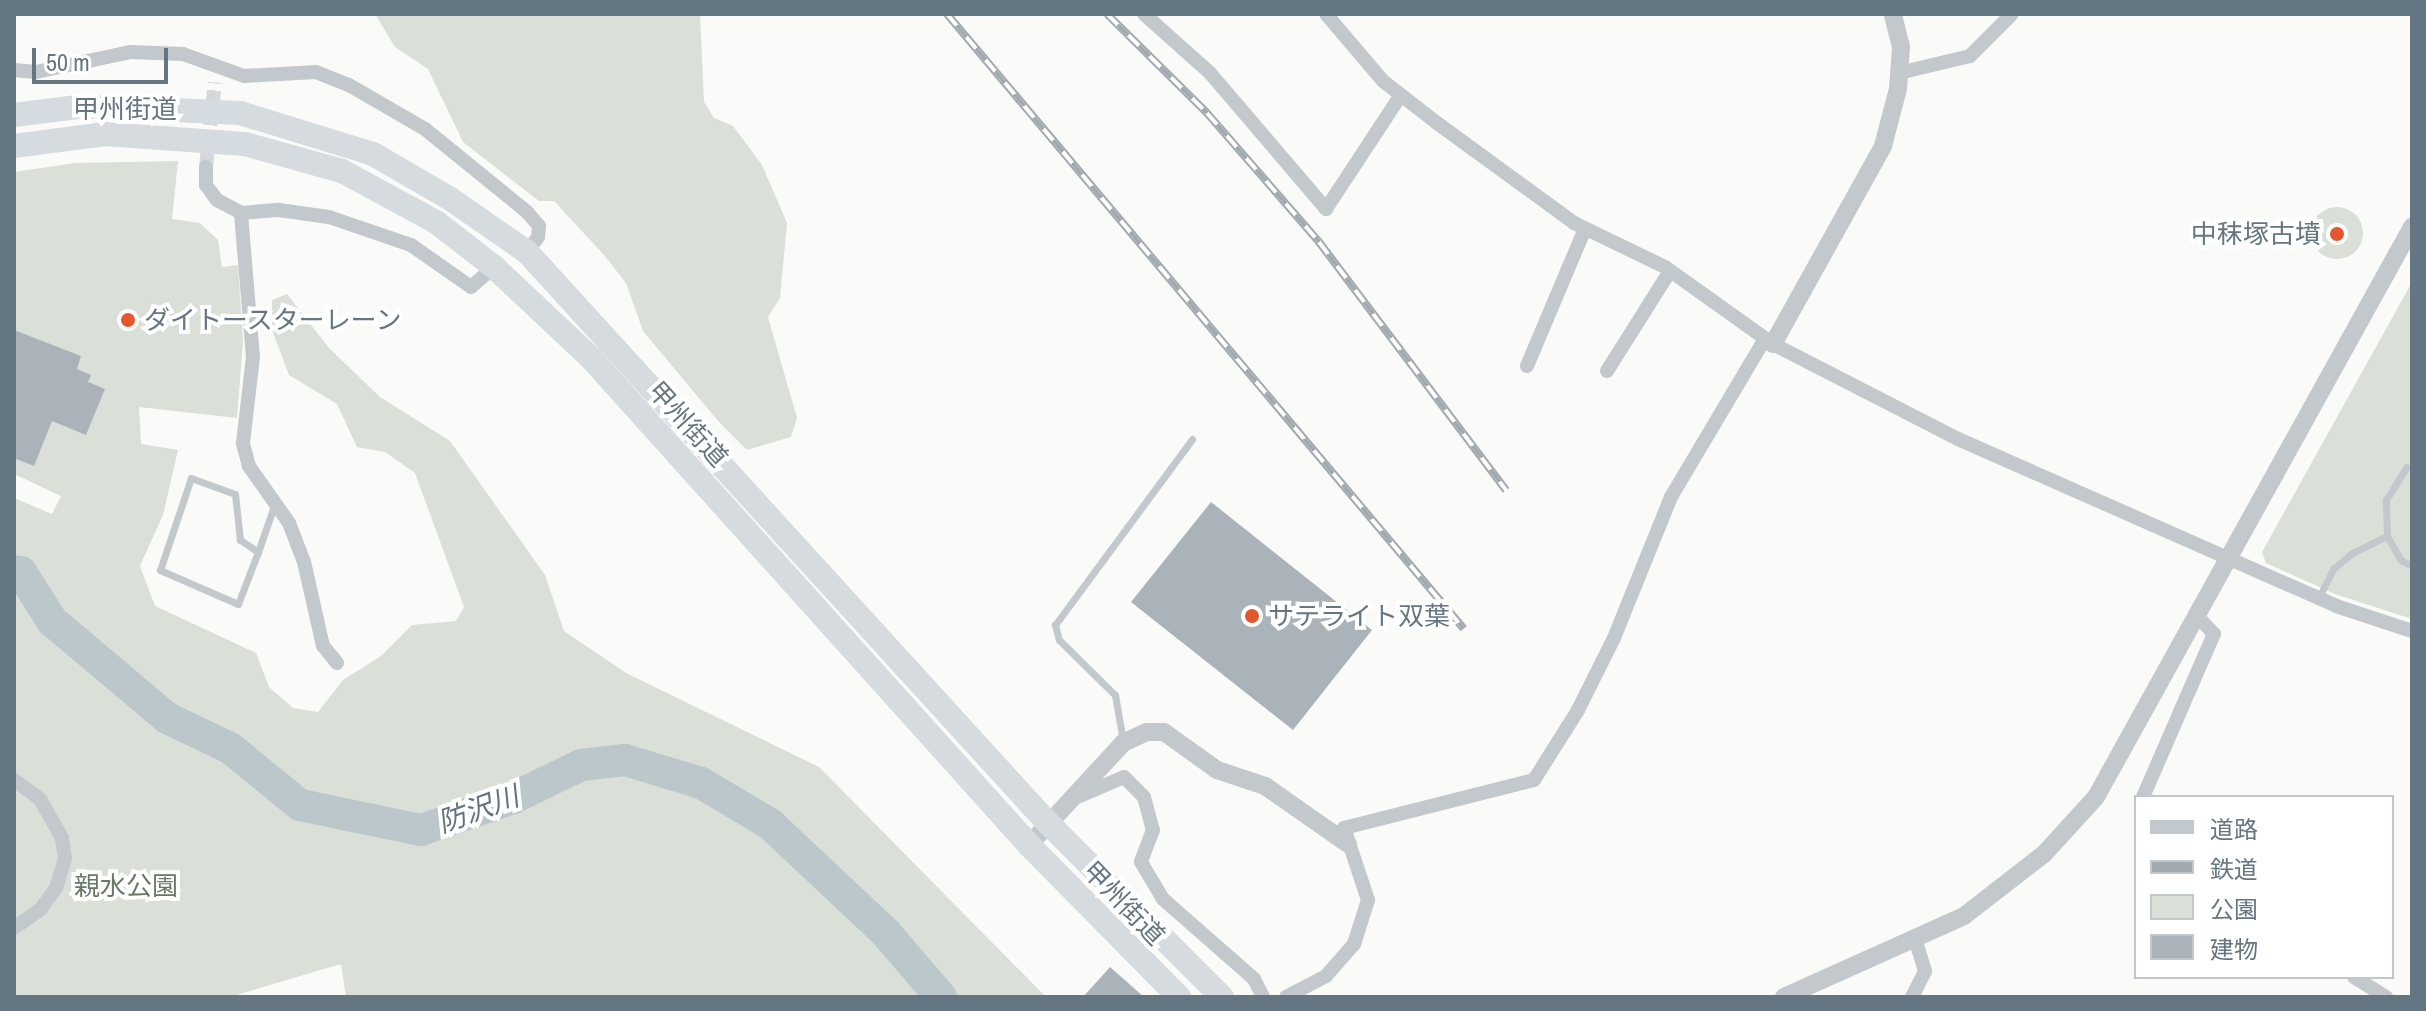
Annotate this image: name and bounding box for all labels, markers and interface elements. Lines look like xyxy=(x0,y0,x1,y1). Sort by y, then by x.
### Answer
scale bar xyxy=(36,32,172,82)
text: 50 m xyxy=(46,46,90,78)
street label: 甲州街道 xyxy=(73,93,177,125)
place label: 中秣塚古墳 xyxy=(2191,218,2321,250)
marker: 中秣塚古墳 xyxy=(2328,225,2346,243)
place label: ダイトースターレーン xyxy=(144,304,404,336)
marker: ダイトースターレーン xyxy=(119,311,137,329)
street label: 甲州街道 xyxy=(642,375,734,473)
place label: サテライト双葉 xyxy=(1268,600,1450,632)
marker: サテライト双葉 xyxy=(1243,607,1261,625)
water label: 防沢川 xyxy=(433,779,523,839)
legend xyxy=(2134,795,2394,979)
text: 道路 xyxy=(2210,813,2258,845)
text: 鉄道 xyxy=(2210,853,2258,885)
street label: 甲州街道 xyxy=(1077,855,1171,951)
park label: 親水公園 xyxy=(74,870,178,902)
text: 公園 xyxy=(2210,893,2258,925)
text: 建物 xyxy=(2210,933,2258,965)

